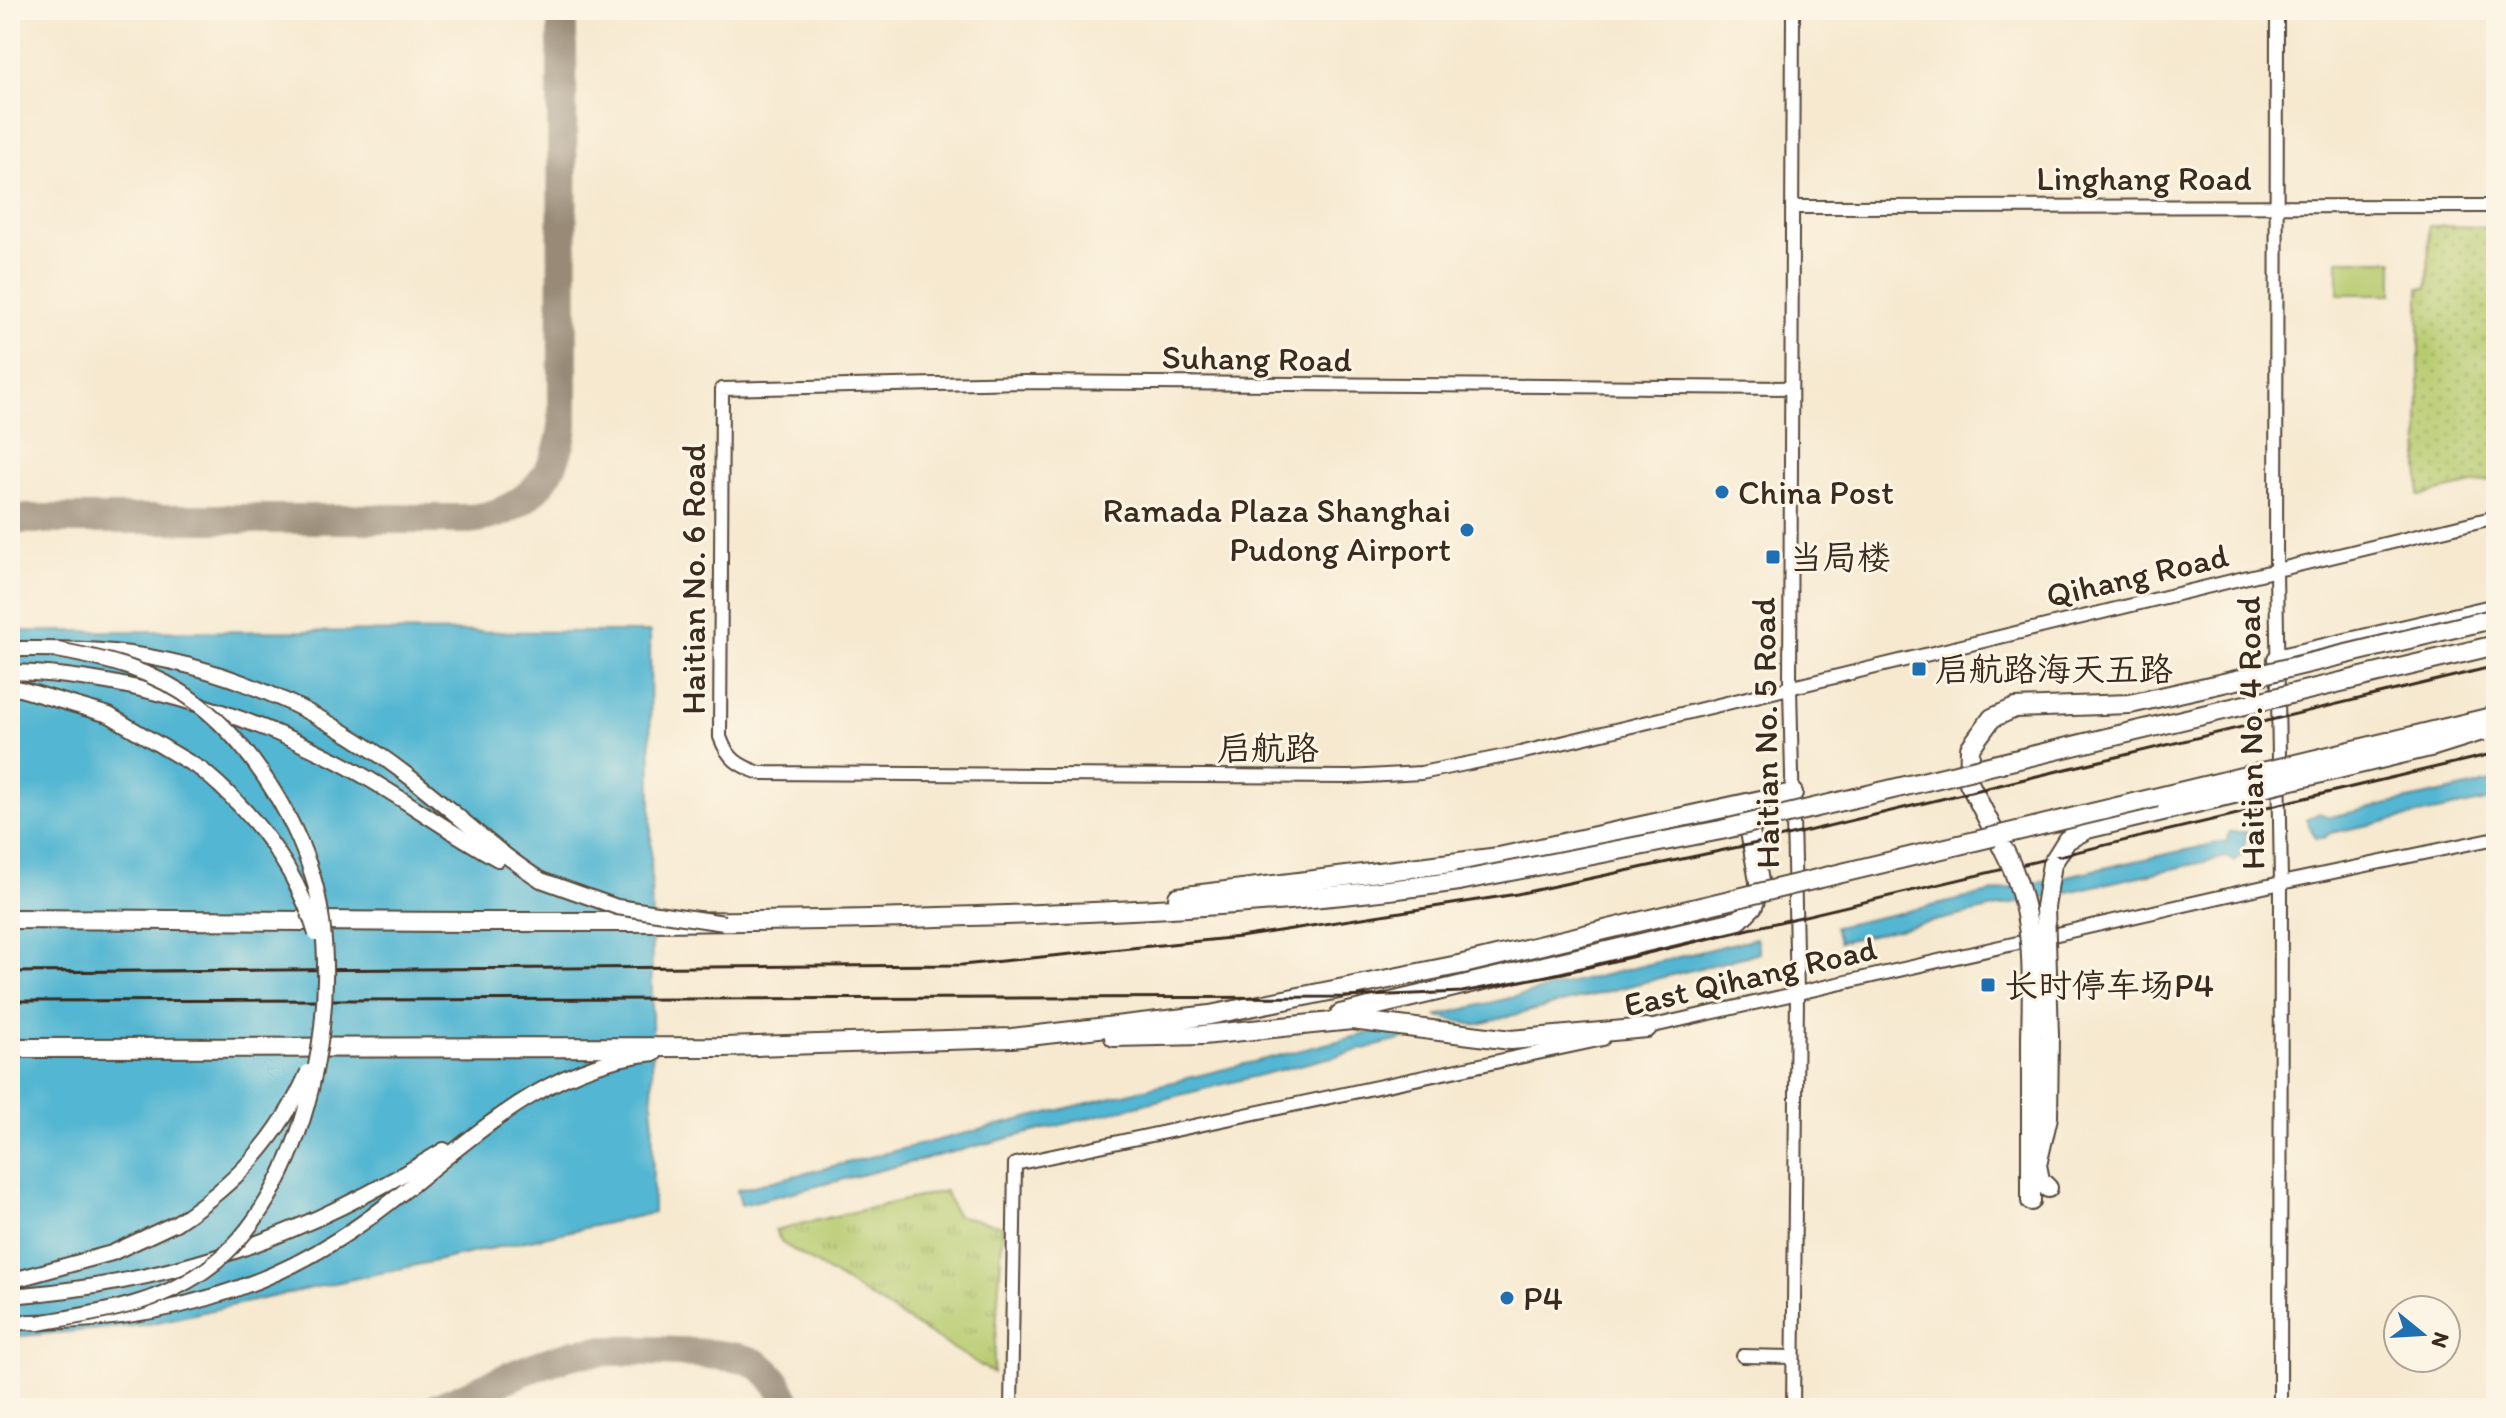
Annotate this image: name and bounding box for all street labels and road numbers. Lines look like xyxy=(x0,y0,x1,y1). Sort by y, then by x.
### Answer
street label: Linghang Road xyxy=(2036,158,2252,199)
street label: Suhang Road xyxy=(1161,336,1353,381)
street label: Haitian No. 6 Road xyxy=(673,443,714,715)
street label: Qihang Road xyxy=(2042,535,2233,616)
street label: Haitian No. 4 Road xyxy=(2228,595,2273,870)
street label: Haitian No. 5 Road xyxy=(1743,597,1788,869)
street label: 启航路 xyxy=(1217,728,1319,769)
street label: East Qihang Road xyxy=(1620,927,1881,1025)

